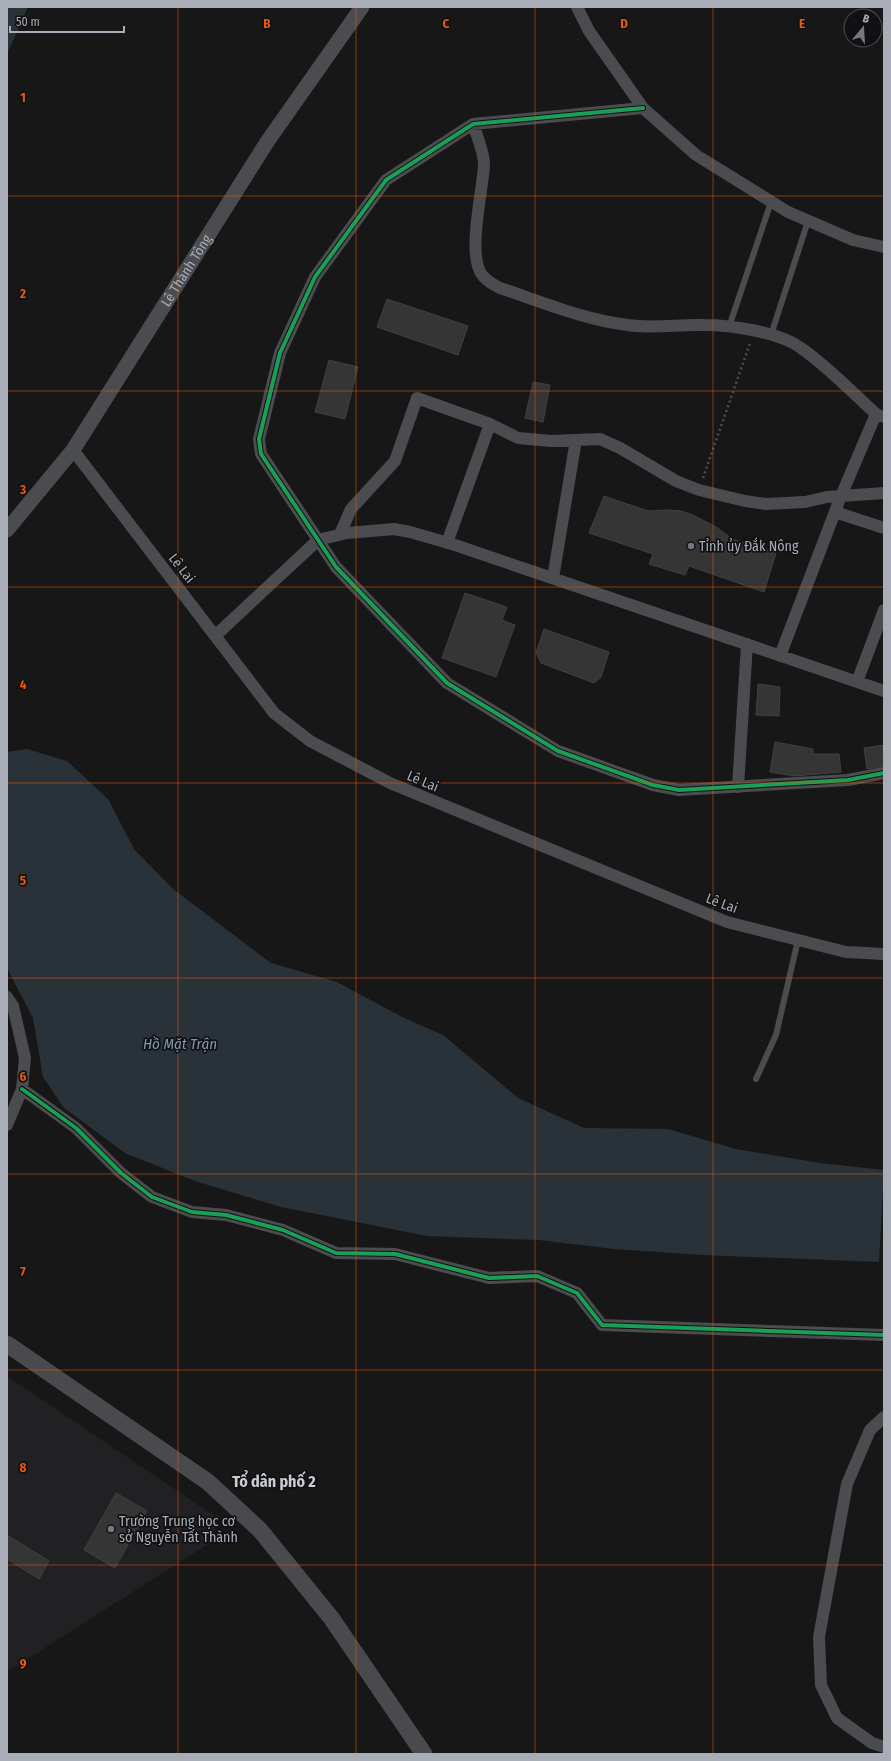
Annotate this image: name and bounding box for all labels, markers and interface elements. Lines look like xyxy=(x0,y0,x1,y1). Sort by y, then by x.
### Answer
scale bar xyxy=(10,8,124,34)
north arrow xyxy=(843,8,883,48)
text: B xyxy=(861,12,871,26)
text: 50 m xyxy=(16,15,40,29)
text: B xyxy=(263,16,271,31)
text: C xyxy=(443,16,450,31)
text: D xyxy=(620,16,628,31)
text: E xyxy=(799,16,805,31)
text: 1 xyxy=(20,90,26,105)
street label: Lê Thánh Tông xyxy=(158,231,216,310)
text: 2 xyxy=(19,286,26,301)
text: 3 xyxy=(19,482,26,497)
place label: Tỉnh ủy Đắk Nông xyxy=(699,537,799,555)
marker: Tỉnh ủy Đắk Nông xyxy=(686,541,696,551)
street label: Lê Lai xyxy=(165,550,198,586)
text: 4 xyxy=(20,677,27,692)
street label: Lê Lai xyxy=(404,767,441,796)
text: 5 xyxy=(20,873,26,888)
street label: Lê Lai xyxy=(704,890,740,917)
water label: Hồ Mặt Trận xyxy=(143,1035,217,1053)
text: 6 xyxy=(20,1069,27,1084)
text: 7 xyxy=(20,1264,26,1279)
text: 8 xyxy=(20,1460,27,1475)
district label: Tổ dân phố 2 xyxy=(232,1469,316,1491)
place label: Trường Trung học cơ sở Nguyễn Tất Thành xyxy=(119,1513,238,1546)
marker: Trường Trung học cơ sở Nguyễn Tất Thành xyxy=(106,1524,116,1534)
text: 9 xyxy=(20,1656,27,1671)

